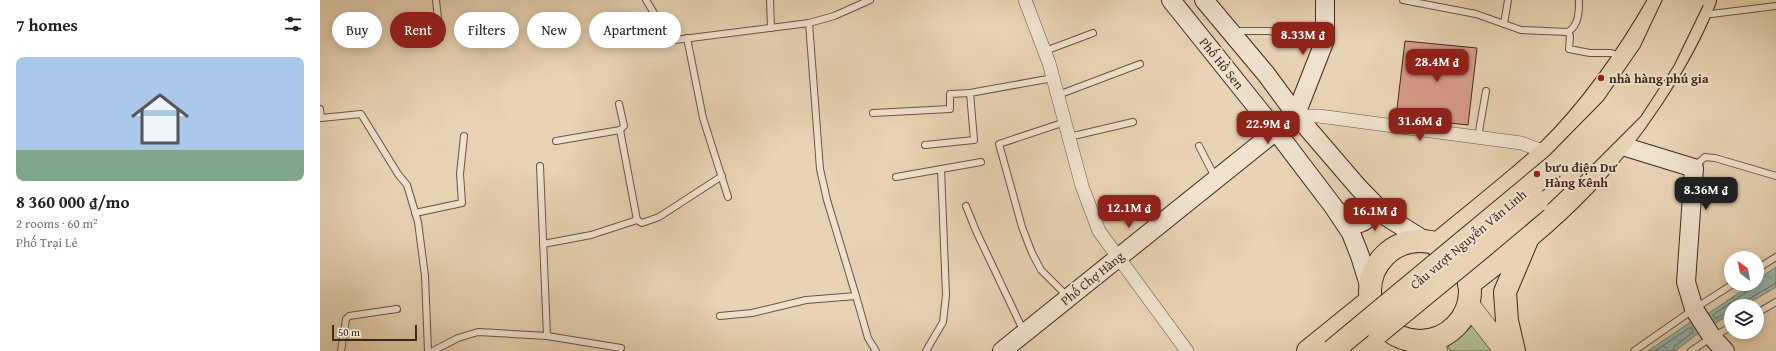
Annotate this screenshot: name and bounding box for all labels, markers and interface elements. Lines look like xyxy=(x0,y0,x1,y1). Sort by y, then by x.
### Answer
text: 7 homes xyxy=(16,12,78,37)
chip: Buy xyxy=(332,12,382,48)
chip: Rent xyxy=(390,12,446,48)
chip: Filters xyxy=(454,12,519,48)
chip: New xyxy=(527,12,581,48)
chip: Apartment xyxy=(589,12,681,48)
icon: filters xyxy=(282,13,304,35)
pin: 8.33M ₫ xyxy=(1266,22,1340,56)
text: 8.33M ₫ xyxy=(1281,25,1325,44)
street label: Phố Hồ Sen xyxy=(1195,33,1249,94)
pin: 28.4M ₫ xyxy=(1400,49,1474,83)
text: 28.4M ₫ xyxy=(1415,52,1459,71)
place label: nhà hàng phú gia xyxy=(1609,69,1709,88)
marker: nhà hàng phú gia xyxy=(1596,73,1606,83)
icon: home xyxy=(124,83,196,155)
pin: 31.6M ₫ xyxy=(1383,108,1457,142)
pin: 22.9M ₫ xyxy=(1231,111,1305,145)
text: 31.6M ₫ xyxy=(1398,111,1442,130)
text: 22.9M ₫ xyxy=(1246,114,1290,133)
place label: bưu điện Dư Hàng Kênh xyxy=(1545,158,1618,192)
marker: bưu điện Dư Hàng Kênh xyxy=(1532,169,1542,179)
pin: 8.36M ₫ xyxy=(1669,177,1743,211)
text: 8.36M ₫ xyxy=(1684,180,1728,199)
street label: Cầu vượt Nguyễn Văn Linh xyxy=(1406,185,1531,294)
text: 8 360 000 ₫/mo xyxy=(16,189,129,214)
pin: 12.1M ₫ xyxy=(1092,195,1166,229)
text: 12.1M ₫ xyxy=(1107,198,1151,217)
pin: 16.1M ₫ xyxy=(1338,198,1412,232)
text: 16.1M ₫ xyxy=(1353,201,1397,220)
text: 2 rooms · 60 m² xyxy=(16,214,98,233)
text: Phố Trại Lẻ xyxy=(16,233,78,252)
street label: Phố Chợ Hàng xyxy=(1057,247,1129,310)
north arrow xyxy=(1724,251,1764,291)
map controls xyxy=(1724,251,1764,339)
button: layers xyxy=(1724,299,1764,339)
scale bar xyxy=(332,323,417,342)
text: 50 m xyxy=(338,324,360,340)

